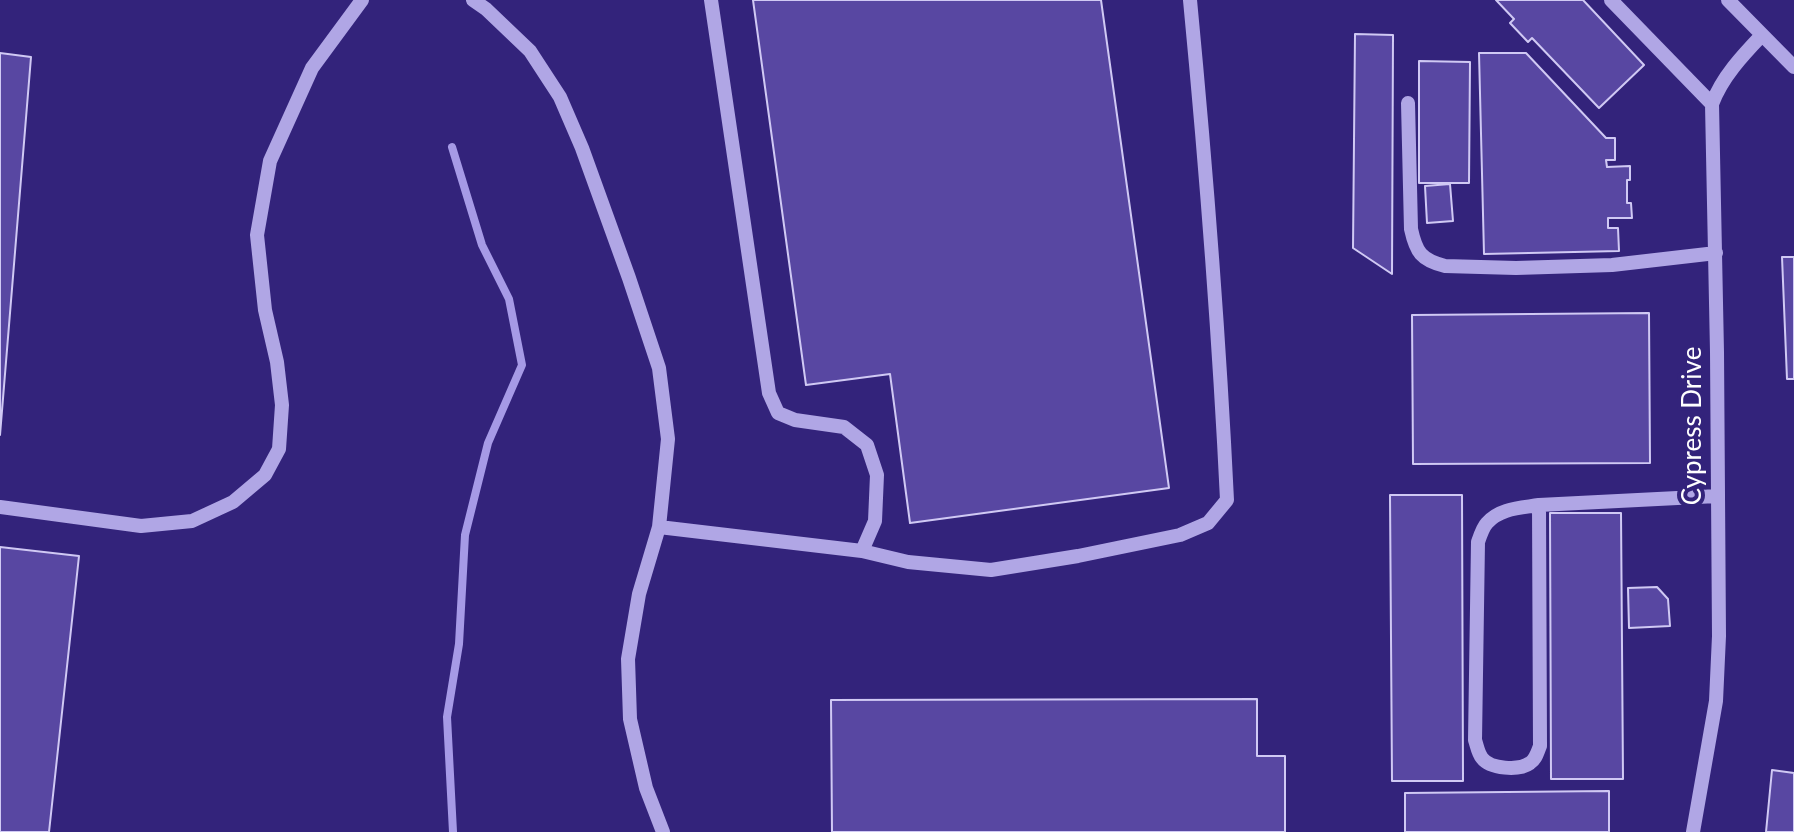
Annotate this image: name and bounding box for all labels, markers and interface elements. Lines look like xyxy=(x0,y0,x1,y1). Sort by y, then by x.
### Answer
street label: Cypress Drive xyxy=(1677,347,1709,505)

